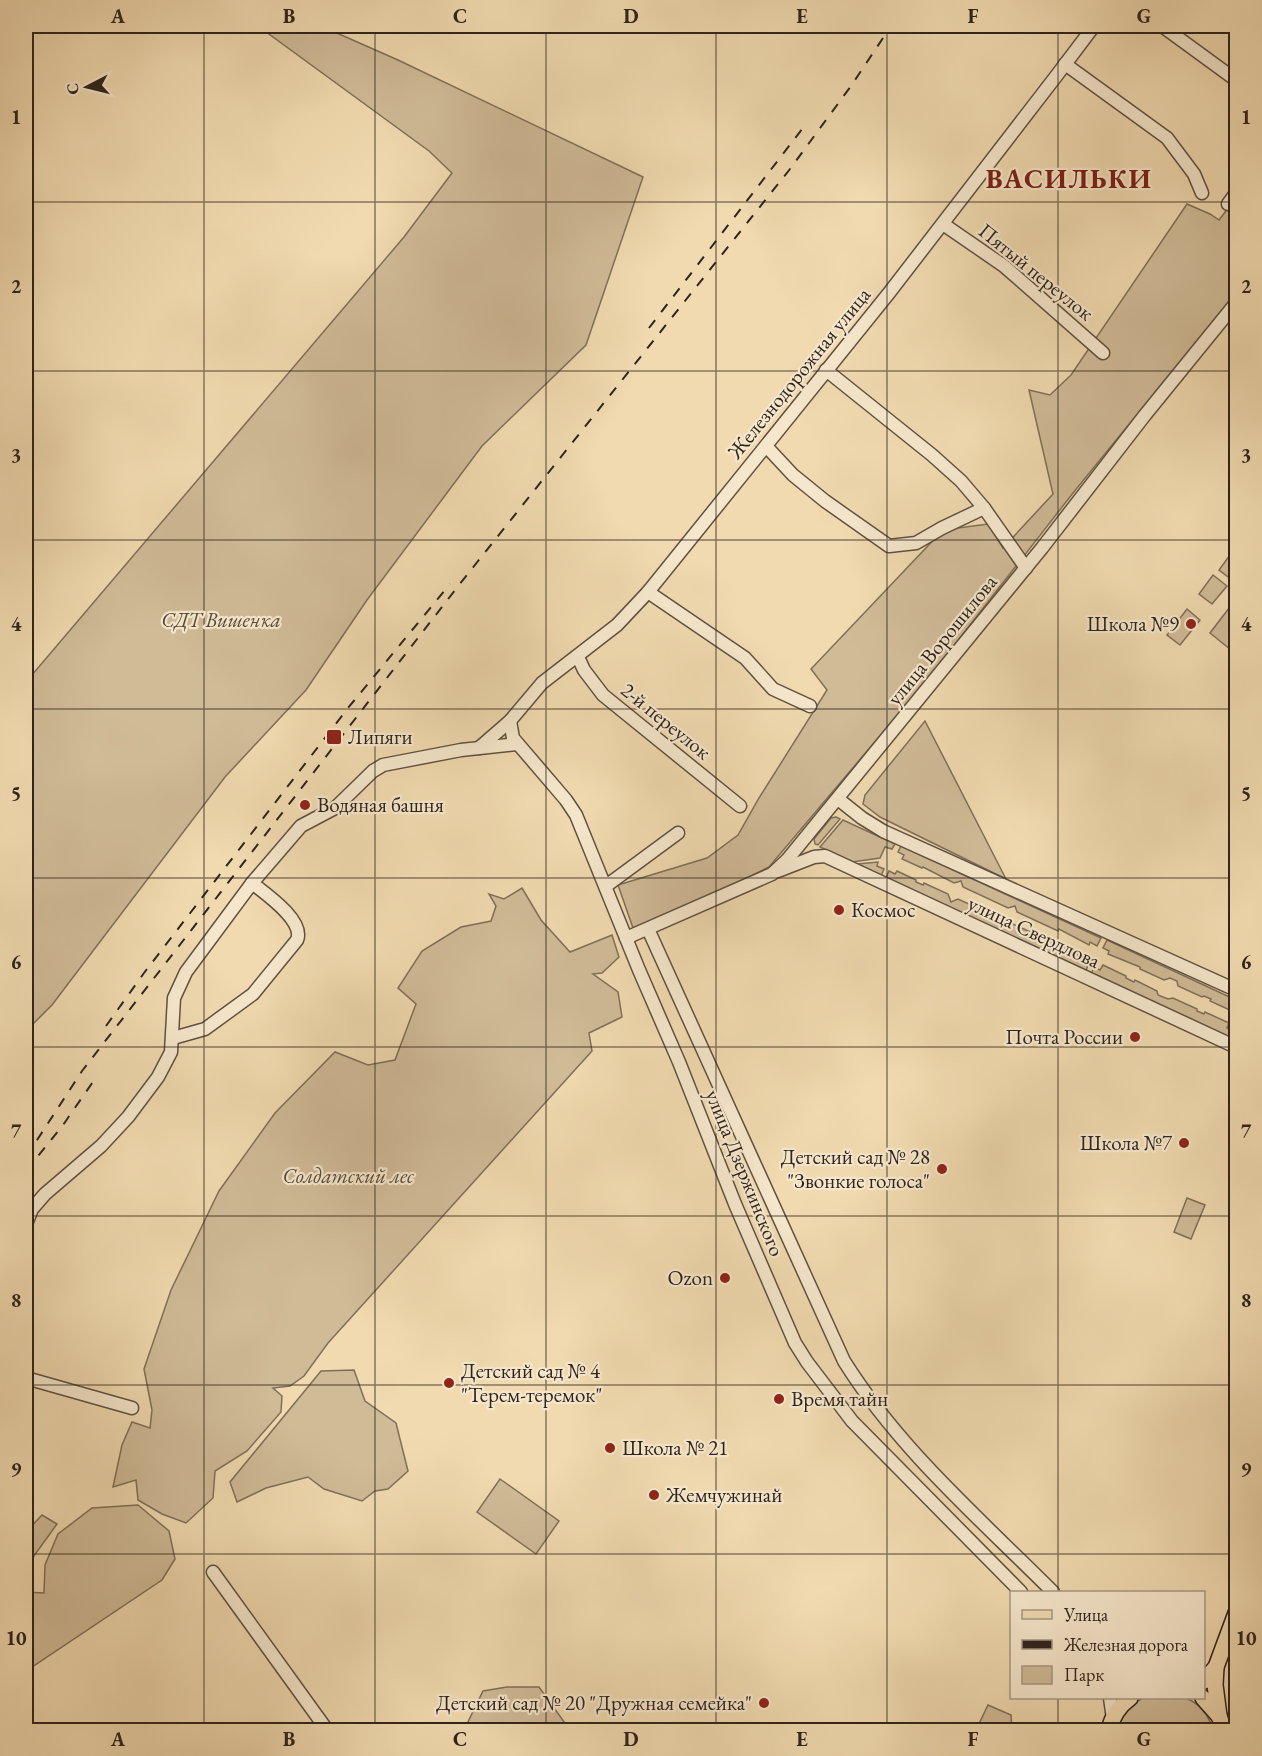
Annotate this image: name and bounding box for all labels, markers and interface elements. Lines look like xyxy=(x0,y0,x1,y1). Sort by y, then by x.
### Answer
text: A xyxy=(110,3,126,29)
text: B xyxy=(283,3,295,29)
text: C xyxy=(453,3,467,29)
text: D xyxy=(623,3,639,29)
text: E xyxy=(796,3,808,29)
text: F xyxy=(968,3,979,29)
text: G xyxy=(1137,3,1151,29)
north arrow xyxy=(57,57,117,117)
text: С xyxy=(61,82,84,96)
text: 1 xyxy=(11,104,21,130)
text: 1 xyxy=(1241,104,1251,130)
district label: ВАСИЛЬКИ xyxy=(986,161,1152,196)
street label: Пятый переулок xyxy=(973,217,1099,326)
text: 2 xyxy=(11,273,22,299)
text: 2 xyxy=(1241,273,1252,299)
street label: Железнодорожная улица xyxy=(720,281,876,465)
text: 3 xyxy=(11,442,21,468)
text: 3 xyxy=(1241,442,1251,468)
street label: улица Ворошилова xyxy=(881,568,1003,711)
park label: СДТ Вишенка xyxy=(161,606,281,633)
place label: Школа №9 xyxy=(1087,610,1179,637)
text: 4 xyxy=(11,611,22,637)
text: 4 xyxy=(1241,611,1252,637)
marker: Школа №9 xyxy=(1184,617,1198,631)
street label: 2-й переулок xyxy=(616,676,717,765)
place label: Липяги xyxy=(348,723,413,750)
marker: Липяги xyxy=(325,728,343,746)
text: 5 xyxy=(11,780,21,806)
text: 5 xyxy=(1241,780,1251,806)
place label: Водяная башня xyxy=(317,791,444,818)
marker: Водяная башня xyxy=(298,798,312,812)
street label: улица Свердлова xyxy=(964,889,1105,974)
place label: Космос xyxy=(851,896,915,923)
marker: Космос xyxy=(832,903,846,917)
text: 6 xyxy=(11,949,22,975)
text: 6 xyxy=(1241,949,1252,975)
place label: Почта России xyxy=(1005,1023,1123,1050)
marker: Почта России xyxy=(1128,1030,1142,1044)
street label: улица Дзержинского xyxy=(700,1085,791,1260)
text: 7 xyxy=(11,1118,22,1144)
text: 7 xyxy=(1241,1118,1252,1144)
place label: Школа №7 xyxy=(1080,1129,1173,1156)
marker: Школа №7 xyxy=(1177,1136,1191,1150)
place label: Детский сад № 28 "Звонкие голоса" xyxy=(781,1143,930,1194)
park label: Солдатский лес xyxy=(282,1162,414,1189)
marker: Детский сад № 28 "Звонкие голоса" xyxy=(935,1162,949,1176)
place label: Ozon xyxy=(668,1264,713,1291)
marker: Ozon xyxy=(718,1271,732,1285)
text: 8 xyxy=(11,1287,21,1313)
text: 8 xyxy=(1241,1287,1251,1313)
place label: Детский сад № 4 "Терем-теремок" xyxy=(461,1357,602,1408)
marker: Детский сад № 4 "Терем-теремок" xyxy=(442,1376,456,1390)
place label: Время тайн xyxy=(791,1385,888,1412)
marker: Время тайн xyxy=(772,1392,786,1406)
place label: Школа № 21 xyxy=(622,1434,728,1461)
marker: Школа № 21 xyxy=(603,1441,617,1455)
text: 9 xyxy=(11,1456,22,1482)
text: 9 xyxy=(1241,1456,1252,1482)
place label: Жемчужинай xyxy=(665,1481,782,1508)
marker: Жемчужинай xyxy=(647,1488,661,1502)
legend xyxy=(1010,1591,1205,1699)
text: Улица xyxy=(1063,1603,1109,1626)
text: 10 xyxy=(5,1625,27,1651)
text: 10 xyxy=(1235,1625,1257,1651)
text: Железная дорога xyxy=(1063,1633,1189,1656)
text: Парк xyxy=(1064,1663,1104,1686)
place label: Детский сад № 20 "Дружная семейка" xyxy=(436,1689,752,1716)
marker: Детский сад № 20 "Дружная семейка" xyxy=(757,1696,771,1710)
text: A xyxy=(110,1726,126,1752)
text: B xyxy=(283,1726,295,1752)
text: C xyxy=(453,1726,467,1752)
text: D xyxy=(623,1726,639,1752)
text: E xyxy=(796,1726,808,1752)
text: F xyxy=(968,1726,979,1752)
text: G xyxy=(1137,1726,1151,1752)

